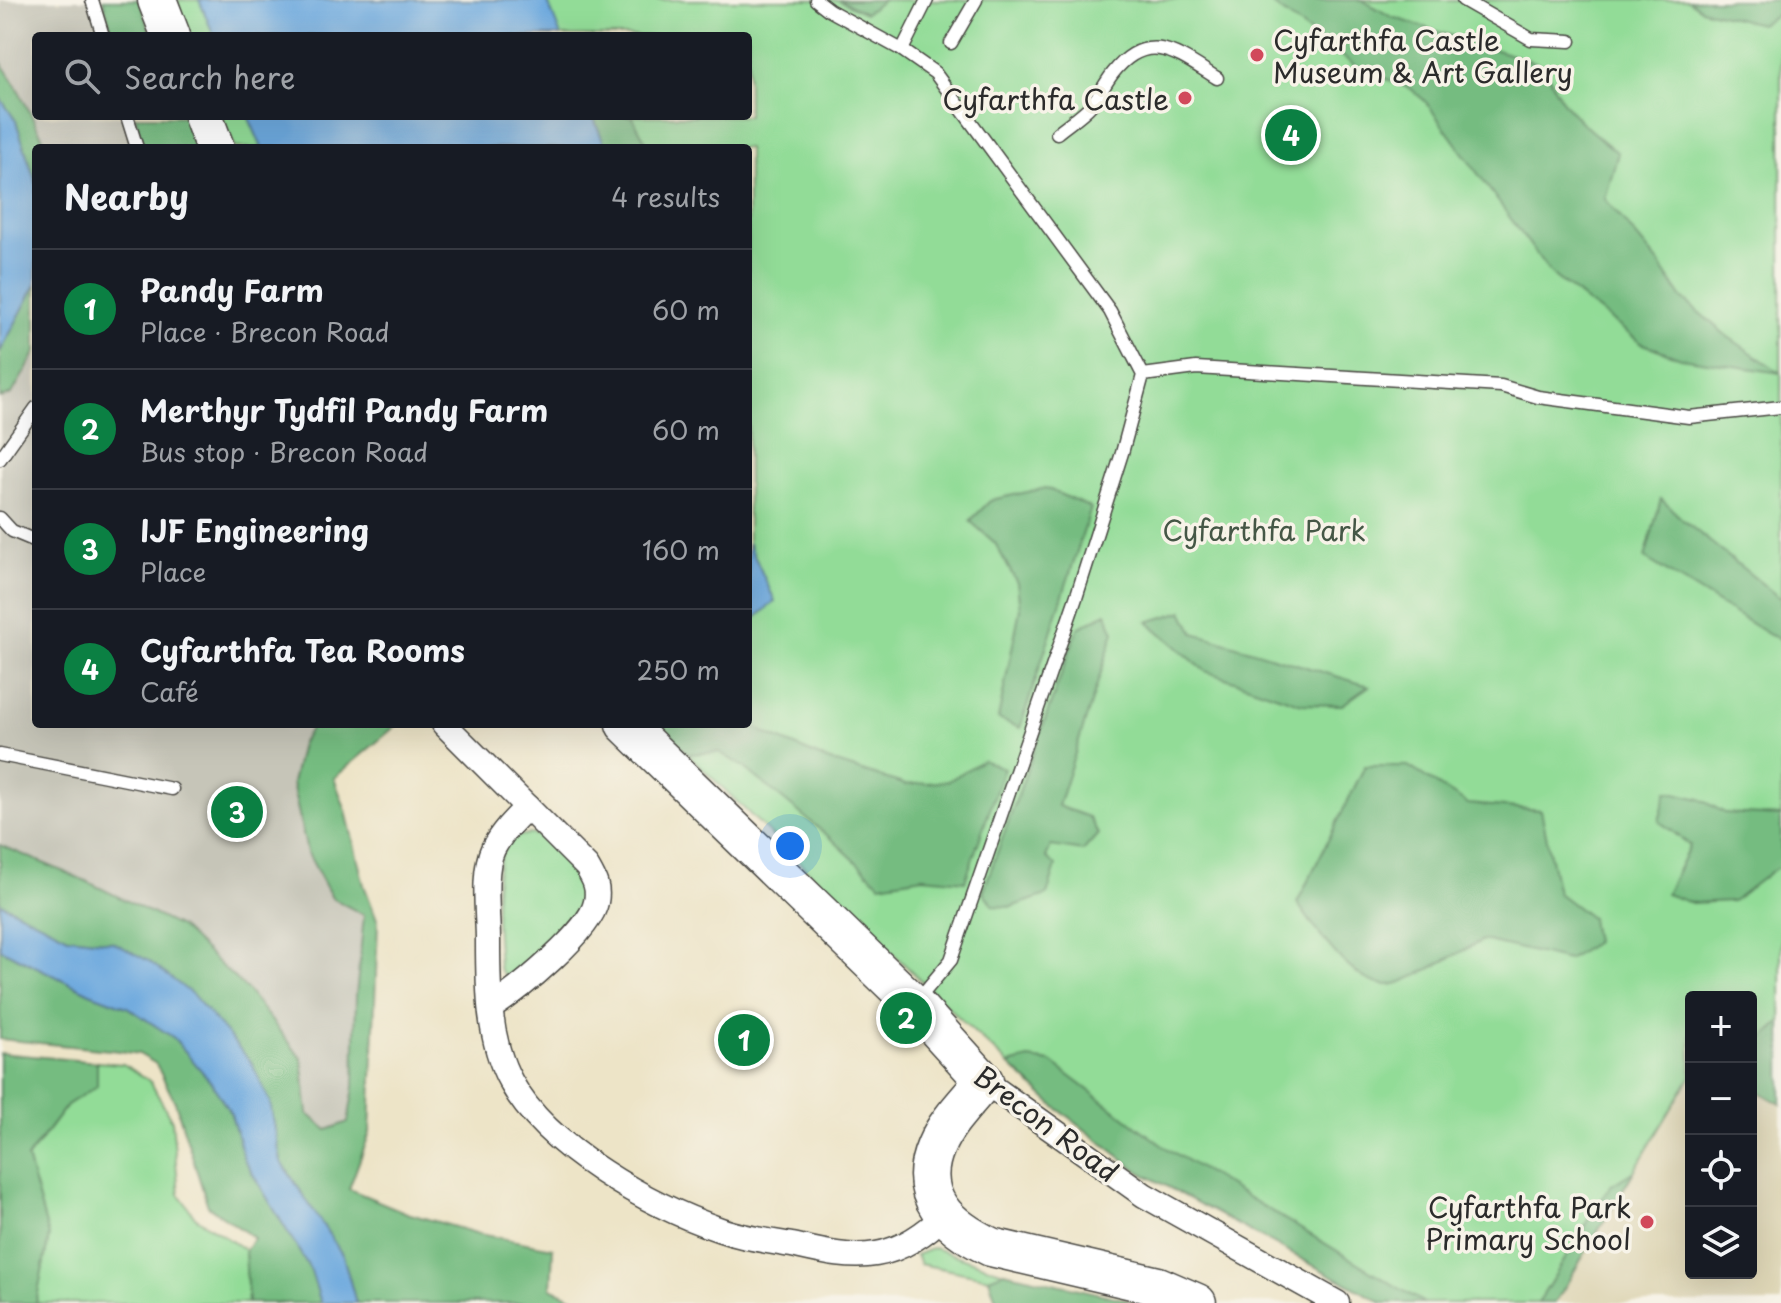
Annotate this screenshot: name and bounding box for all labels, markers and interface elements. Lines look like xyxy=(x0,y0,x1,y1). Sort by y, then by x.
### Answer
place label: Cyfarthfa Castle Museum & Art Gallery xyxy=(1273,18,1573,93)
search box xyxy=(32,32,752,120)
marker: Cyfarthfa Castle Museum & Art Gallery xyxy=(1248,46,1266,64)
icon: search xyxy=(60,54,104,98)
text: Search here xyxy=(124,54,296,99)
place label: Cyfarthfa Castle xyxy=(942,77,1169,120)
marker: Cyfarthfa Castle xyxy=(1176,89,1194,107)
pin: 4 xyxy=(1265,105,1317,165)
text: Nearby xyxy=(64,170,189,222)
text: 4 results xyxy=(611,177,720,216)
text: Pandy Farm xyxy=(140,267,324,312)
text: 1 xyxy=(84,290,96,329)
text: 60 m xyxy=(652,290,720,329)
text: Place · Brecon Road xyxy=(140,312,390,351)
text: Merthyr Tydfil Pandy Farm xyxy=(140,387,548,432)
text: 2 xyxy=(81,410,99,449)
text: 60 m xyxy=(652,410,720,449)
text: Bus stop · Brecon Road xyxy=(140,432,428,471)
text: IJF Engineering xyxy=(140,507,369,552)
park label: Cyfarthfa Park xyxy=(1162,508,1366,551)
text: 3 xyxy=(81,530,99,569)
text: 160 m xyxy=(642,530,720,569)
text: Place xyxy=(140,552,206,591)
text: Cyfarthfa Tea Rooms xyxy=(140,627,465,672)
text: 4 xyxy=(81,650,99,689)
text: 250 m xyxy=(636,650,720,689)
text: Café xyxy=(140,672,199,711)
pin: 3 xyxy=(211,782,263,842)
your location xyxy=(770,826,810,866)
pin: 2 xyxy=(880,988,932,1048)
map controls xyxy=(1685,991,1757,1279)
button: + xyxy=(1685,991,1757,1063)
pin: 1 xyxy=(718,1010,770,1070)
street label: Brecon Road xyxy=(965,1054,1129,1192)
button: − xyxy=(1685,1063,1757,1135)
button: locate xyxy=(1685,1135,1757,1207)
place label: Cyfarthfa Park Primary School xyxy=(1425,1185,1631,1260)
button: layers xyxy=(1685,1207,1757,1279)
marker: Cyfarthfa Park Primary School xyxy=(1638,1213,1656,1231)

